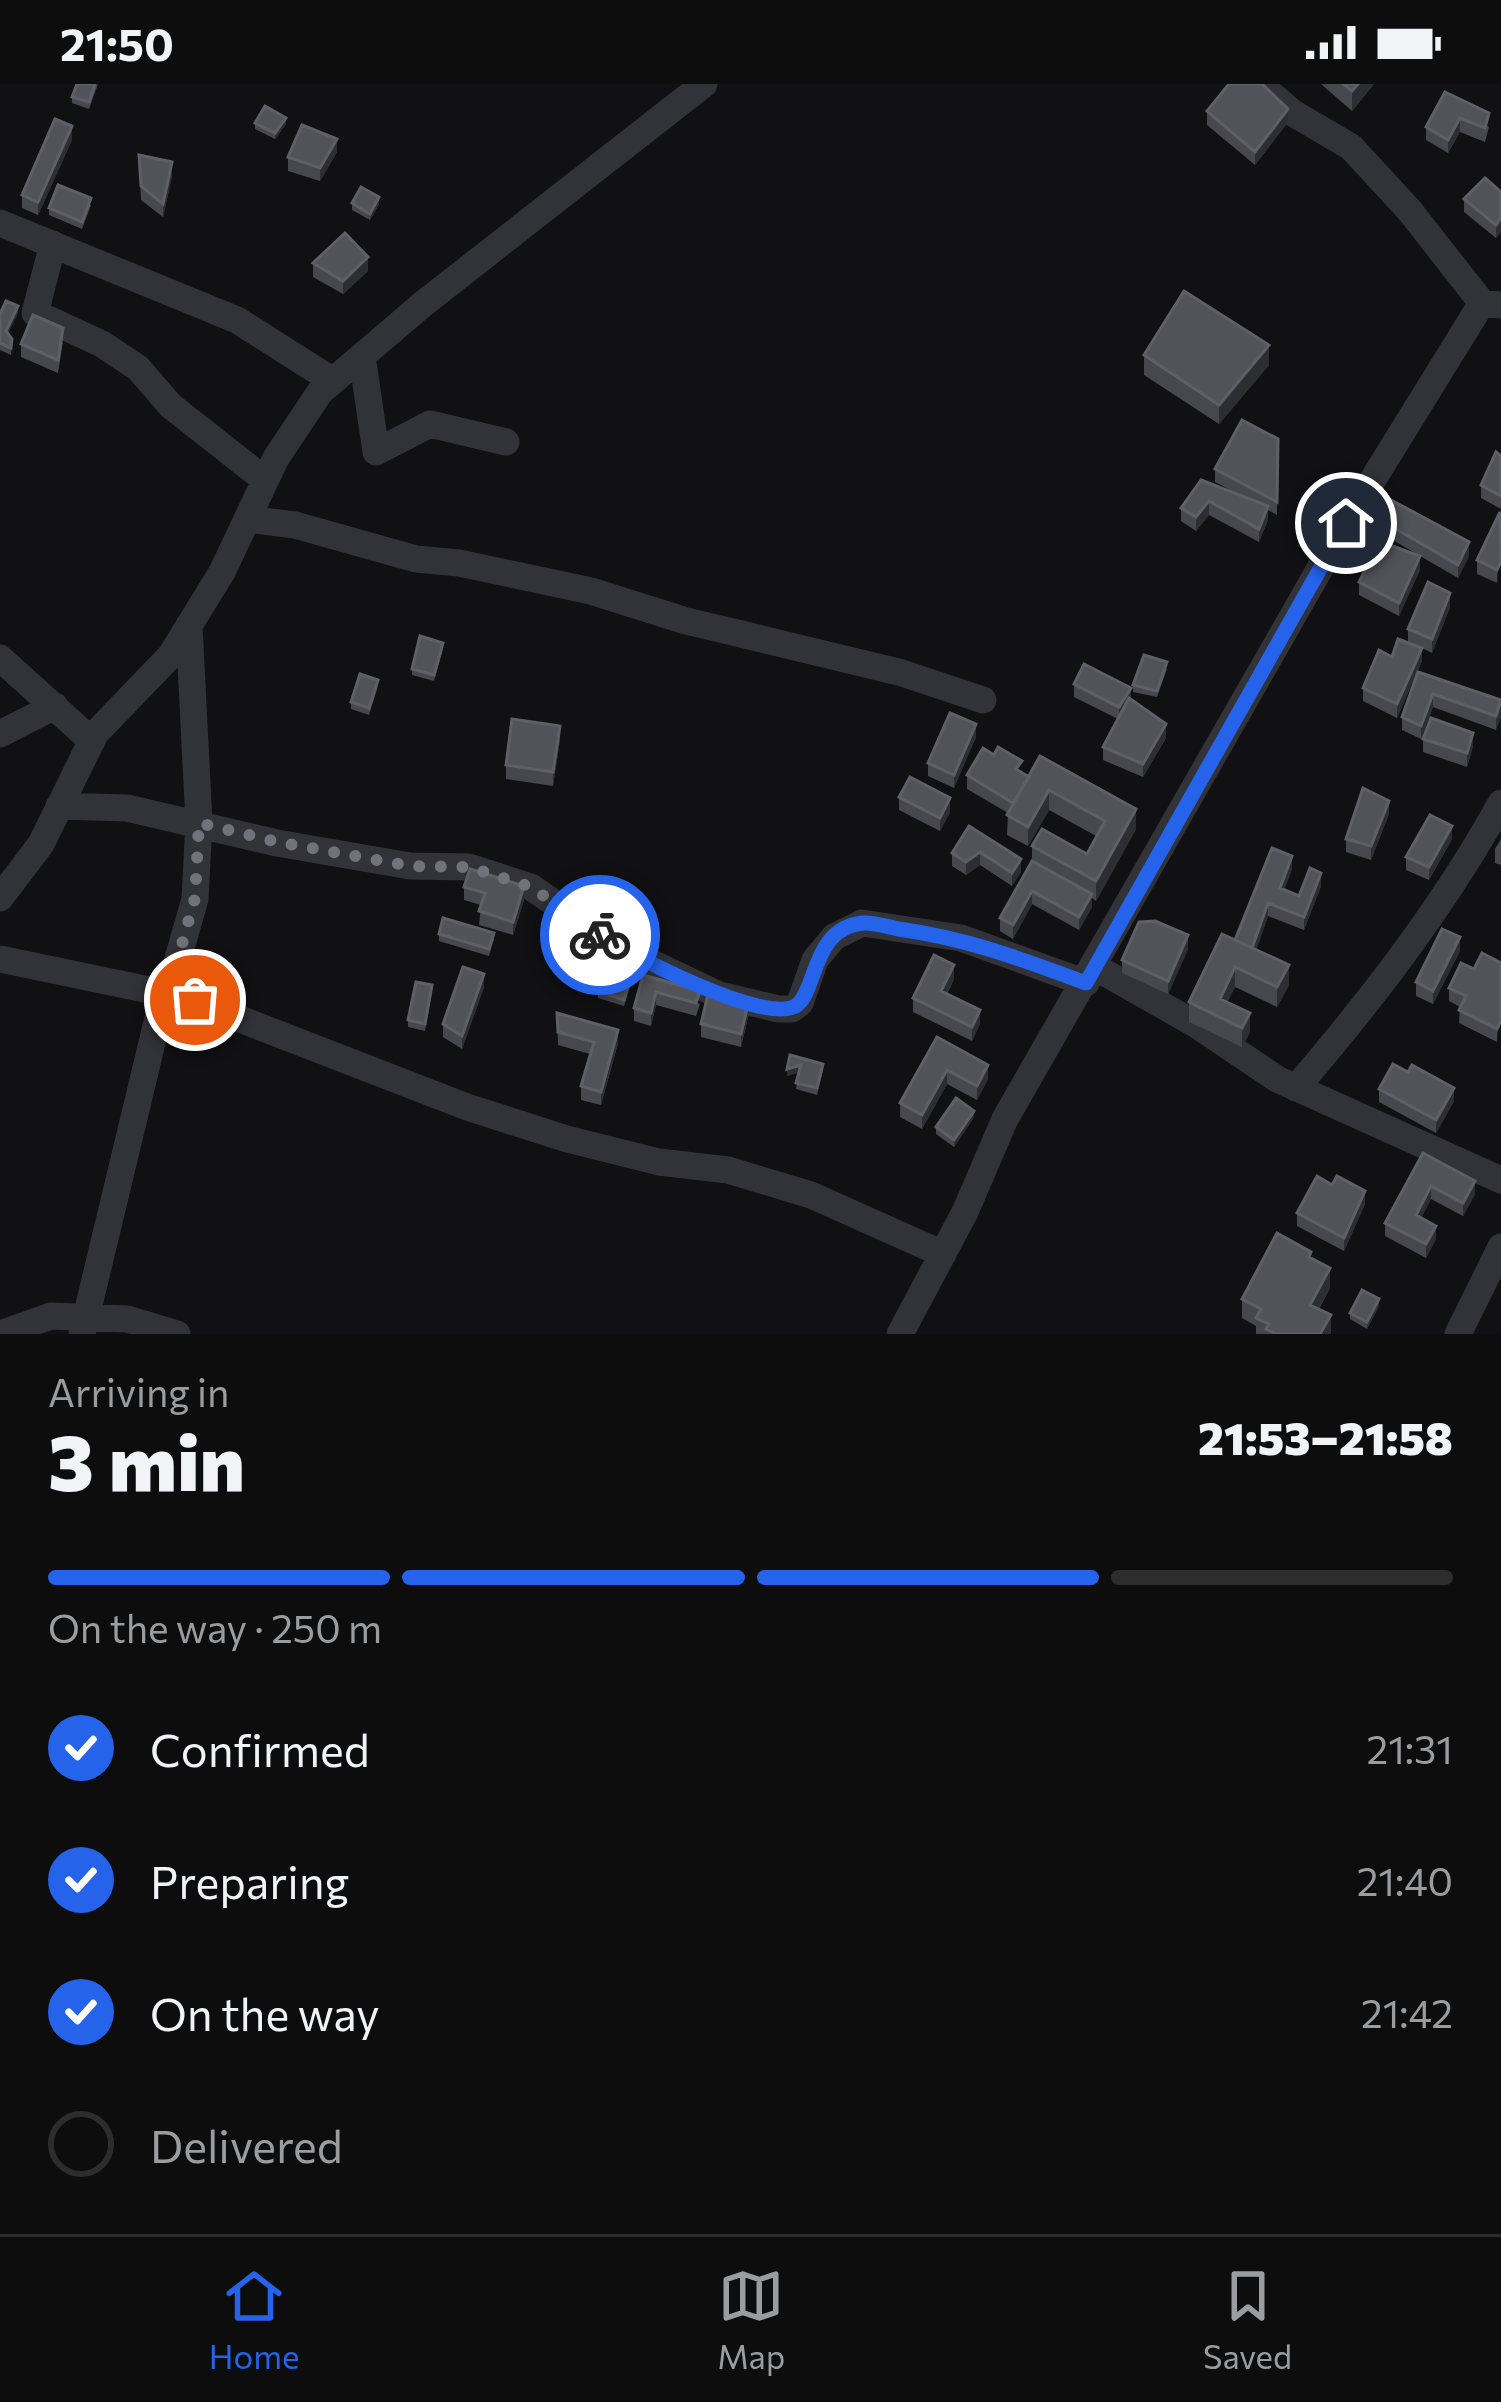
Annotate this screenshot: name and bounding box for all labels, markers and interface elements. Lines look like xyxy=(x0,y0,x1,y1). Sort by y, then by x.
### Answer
text: 21:50 xyxy=(60,15,174,70)
pin xyxy=(1295,472,1397,574)
icon: home xyxy=(1313,490,1379,556)
courier xyxy=(540,875,660,995)
icon: bike xyxy=(567,902,633,968)
pin xyxy=(144,949,246,1051)
icon: bag xyxy=(162,967,228,1033)
text: Arriving in xyxy=(48,1367,229,1415)
text: 21:53–21:58 xyxy=(1198,1409,1453,1464)
text: 3 min xyxy=(48,1412,245,1507)
text: On the way · 250 m xyxy=(48,1603,382,1651)
icon: check xyxy=(48,1715,114,1781)
text: Confirmed xyxy=(150,1721,370,1776)
text: 21:31 xyxy=(1367,1724,1453,1772)
icon: check xyxy=(48,1847,114,1913)
text: Preparing xyxy=(150,1853,349,1908)
text: 21:40 xyxy=(1357,1856,1453,1904)
icon: check xyxy=(48,1979,114,2045)
text: On the way xyxy=(150,1985,380,2040)
text: 21:42 xyxy=(1361,1988,1453,2036)
text: Delivered xyxy=(150,2117,343,2172)
tab: Home xyxy=(209,2263,300,2376)
tab: Map xyxy=(717,2263,785,2376)
tab: Saved xyxy=(1203,2263,1292,2376)

